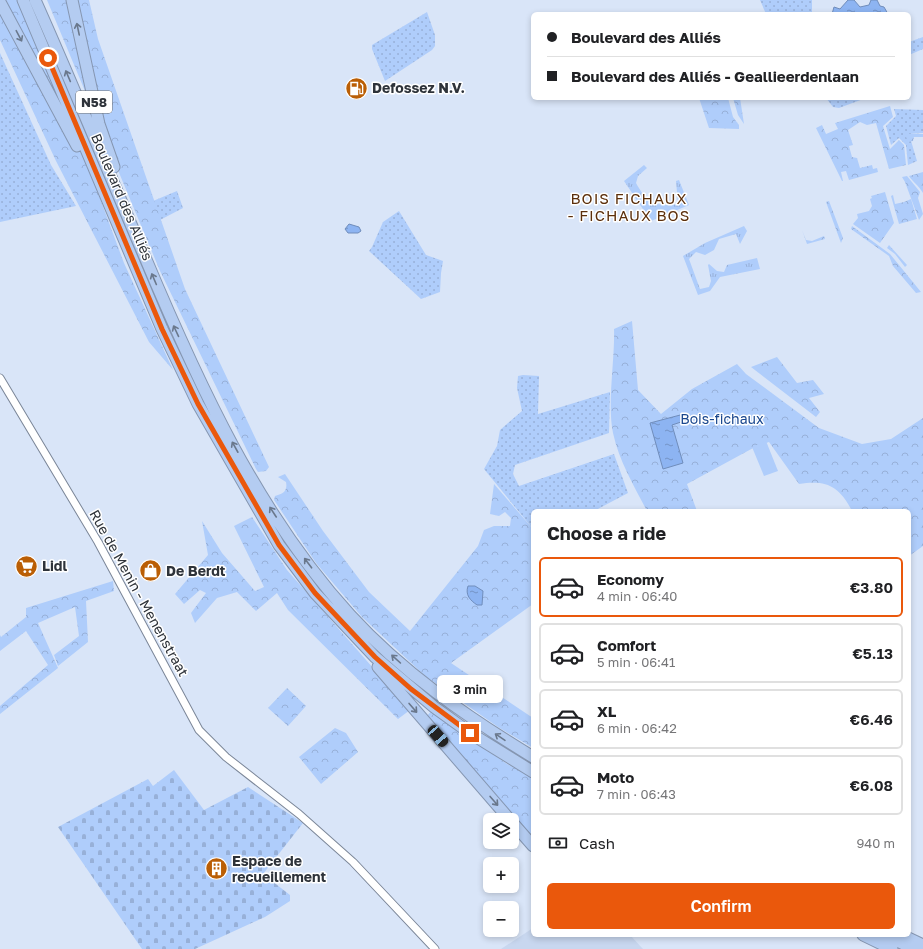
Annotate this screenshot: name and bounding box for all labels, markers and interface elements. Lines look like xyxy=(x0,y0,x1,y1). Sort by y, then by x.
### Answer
one-way arrow xyxy=(74,23,82,36)
text: Boulevard des Alliés xyxy=(571,28,721,46)
one-way arrow xyxy=(15,30,23,42)
route start xyxy=(39,49,57,67)
text: Boulevard des Alliés - Geallieerdenlaan xyxy=(571,67,859,85)
one-way arrow xyxy=(64,71,72,83)
fuel station icon: Defossez N.V. xyxy=(343,75,369,101)
place label: Defossez N.V. xyxy=(372,79,465,96)
road number: N58 xyxy=(76,91,112,113)
street label: Boulevard des Alliés xyxy=(88,131,157,263)
district label: BOIS FICHAUX - FICHAUX BOS xyxy=(568,189,690,224)
one-way arrow xyxy=(150,274,158,286)
one-way arrow xyxy=(172,325,179,337)
park label: Bois-fichaux xyxy=(680,410,764,427)
one-way arrow xyxy=(230,441,238,453)
street label: Rue de Menin - Menenstraat xyxy=(86,506,192,679)
one-way arrow xyxy=(269,506,277,518)
text: Choose a ride xyxy=(547,522,666,544)
supermarket icon: Lidl xyxy=(14,553,40,579)
place label: Lidl xyxy=(42,557,67,574)
shop icon: De Berdt xyxy=(138,558,164,584)
one-way arrow xyxy=(304,558,312,569)
place label: De Berdt xyxy=(166,562,226,579)
icon: car xyxy=(549,569,585,605)
text: Economy xyxy=(597,570,664,588)
text: €3.80 xyxy=(850,578,893,596)
text: 4 min · 06:40 xyxy=(597,588,677,604)
icon: car xyxy=(549,635,585,671)
text: Comfort xyxy=(597,636,656,654)
text: €5.13 xyxy=(852,644,893,662)
text: 5 min · 06:41 xyxy=(597,654,675,670)
one-way arrow xyxy=(390,655,401,664)
callout: 3 min xyxy=(437,675,503,703)
text: 3 min xyxy=(453,681,487,697)
icon: car xyxy=(549,701,585,737)
text: XL xyxy=(597,702,616,720)
one-way arrow xyxy=(409,703,418,713)
text: €6.46 xyxy=(850,710,893,728)
text: 6 min · 06:42 xyxy=(597,720,677,736)
car xyxy=(426,723,450,749)
route end xyxy=(461,724,479,742)
one-way arrow xyxy=(494,732,506,740)
icon: car xyxy=(549,767,585,803)
text: Moto xyxy=(597,768,634,786)
text: €6.08 xyxy=(850,776,893,794)
text: 7 min · 06:43 xyxy=(597,786,676,802)
one-way arrow xyxy=(490,796,499,807)
map controls xyxy=(483,813,519,937)
button: layers xyxy=(483,813,519,849)
icon: cash xyxy=(547,832,569,854)
text: Cash xyxy=(579,834,615,852)
text: 940 m xyxy=(856,835,895,851)
place label: Espace de recueillement xyxy=(232,852,327,885)
building icon: Espace de recueillement xyxy=(204,856,230,882)
button: + xyxy=(483,857,519,893)
button: Confirm xyxy=(547,883,895,929)
button: − xyxy=(483,901,519,937)

